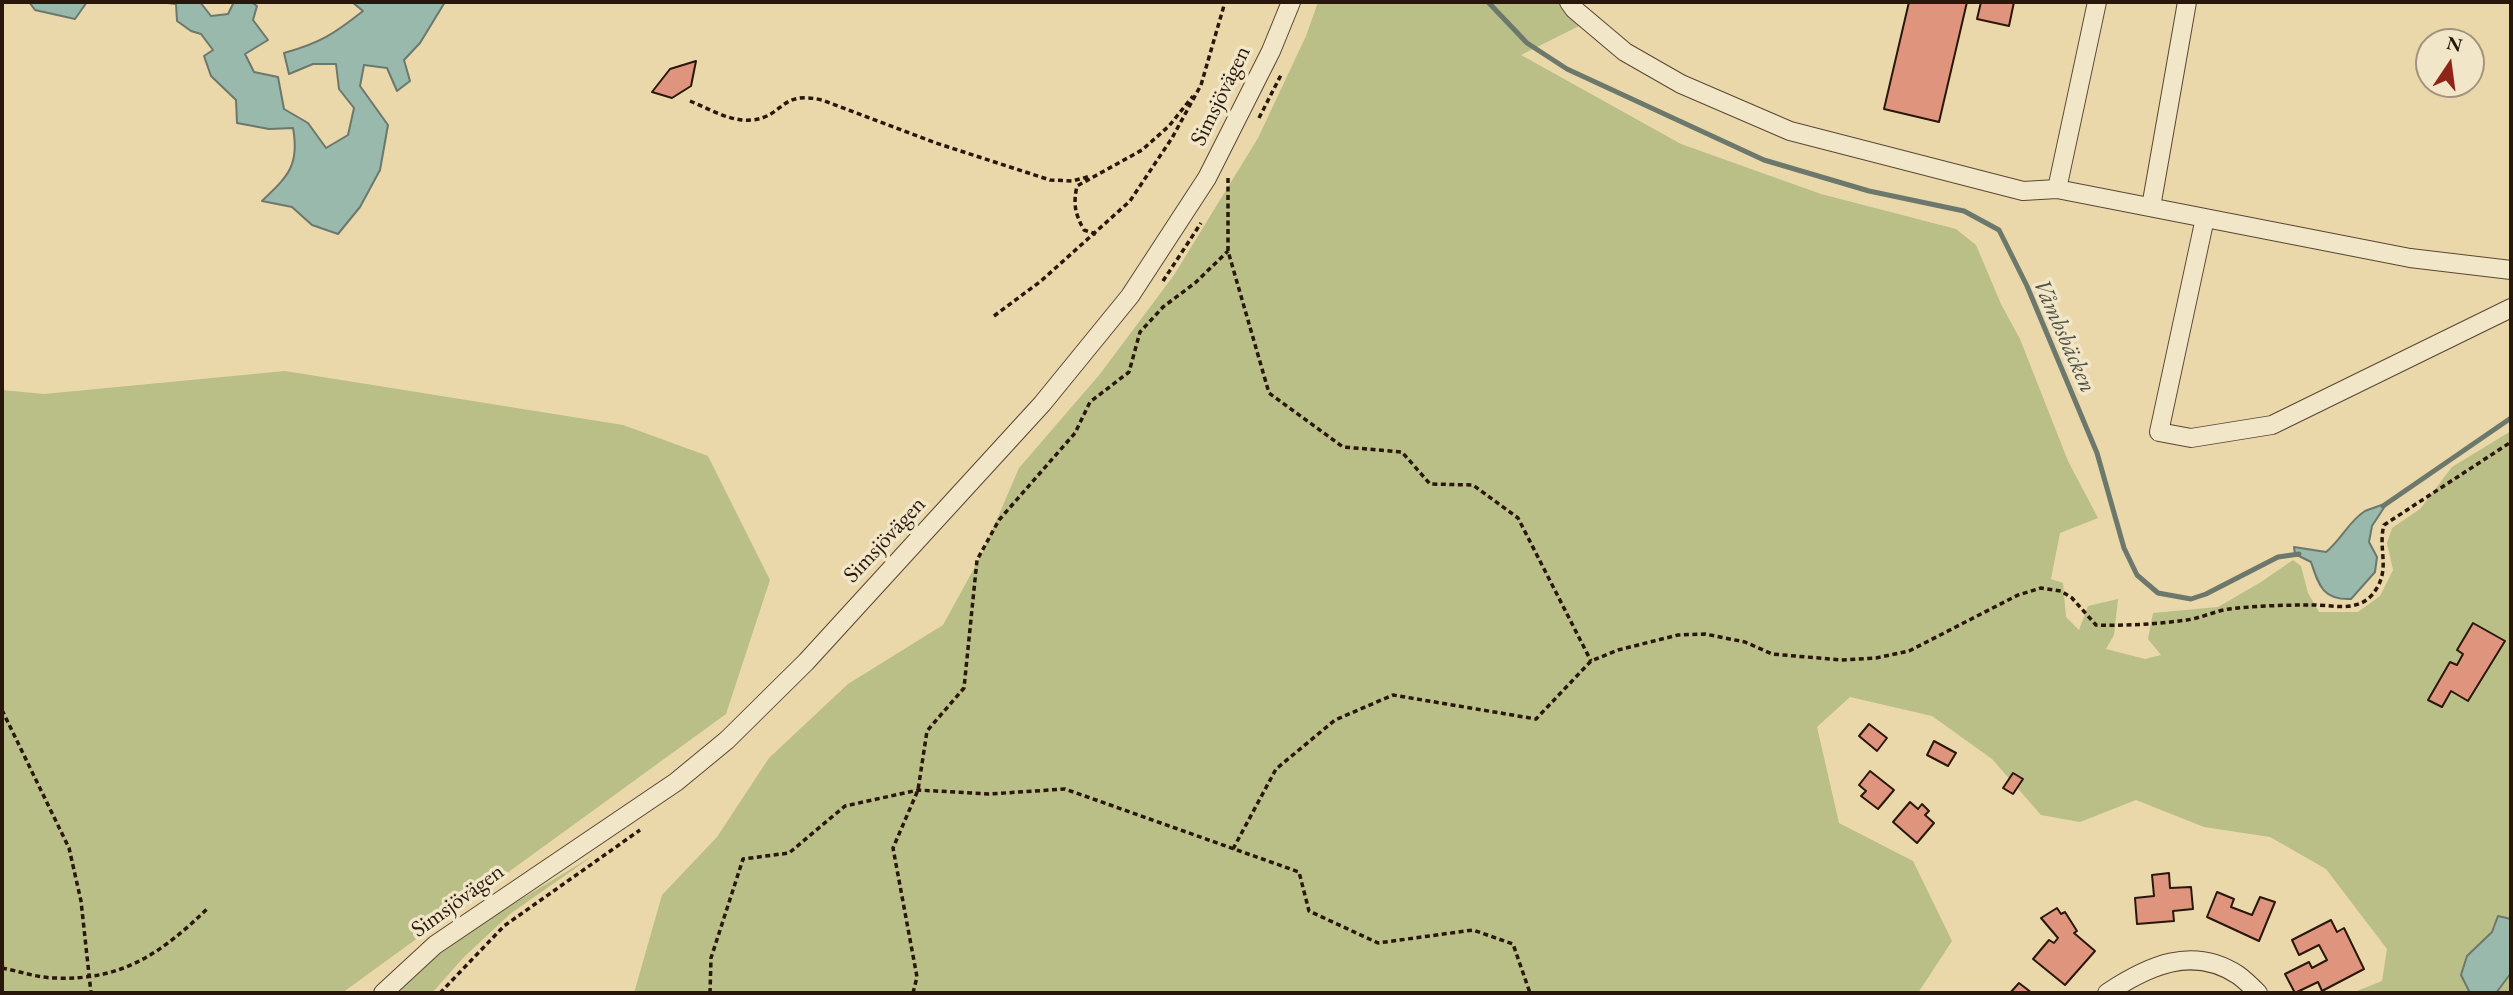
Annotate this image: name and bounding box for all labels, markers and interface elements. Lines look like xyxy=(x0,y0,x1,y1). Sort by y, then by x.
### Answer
north arrow xyxy=(2415,28,2485,98)
text: N xyxy=(2444,30,2465,58)
street label: Simsjövägen xyxy=(1185,41,1257,151)
water label: Våmbsbäcken xyxy=(2026,275,2102,397)
street label: Simsjövägen xyxy=(838,491,932,589)
street label: Simsjövägen xyxy=(406,858,510,944)

